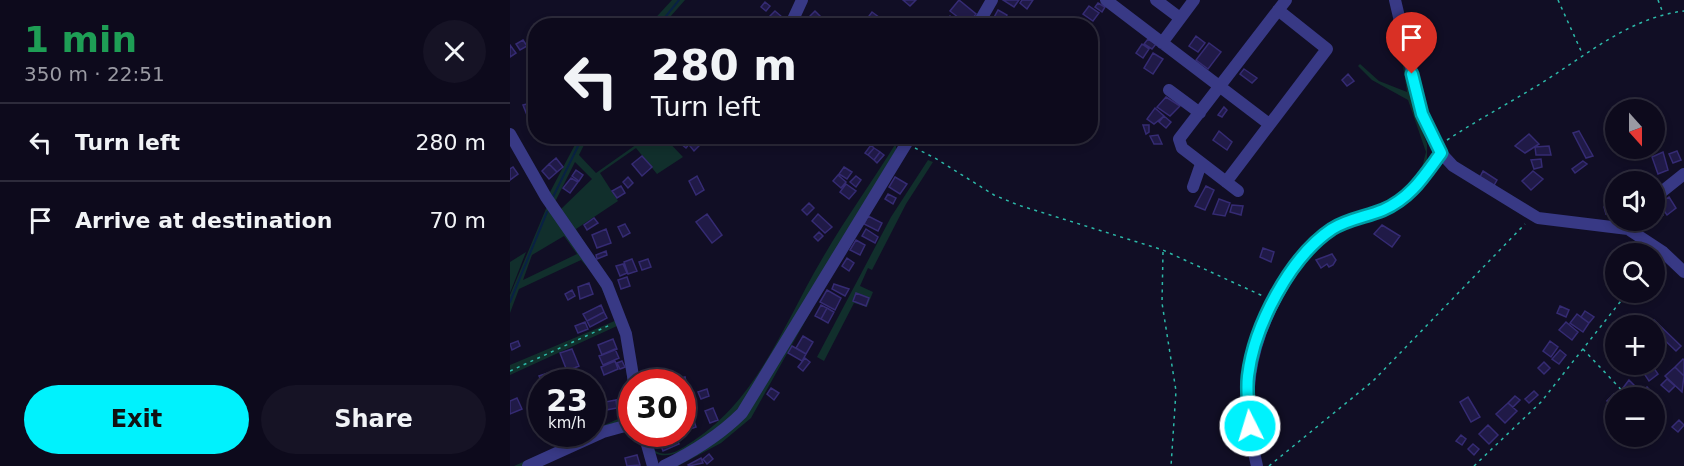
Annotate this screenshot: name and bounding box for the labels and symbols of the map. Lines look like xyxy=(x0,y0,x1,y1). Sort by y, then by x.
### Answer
pin xyxy=(1386,12,1437,74)
north arrow xyxy=(1605,99,1665,159)
speed limit sign: 30 xyxy=(618,369,696,447)
position arrow xyxy=(1218,394,1282,458)

